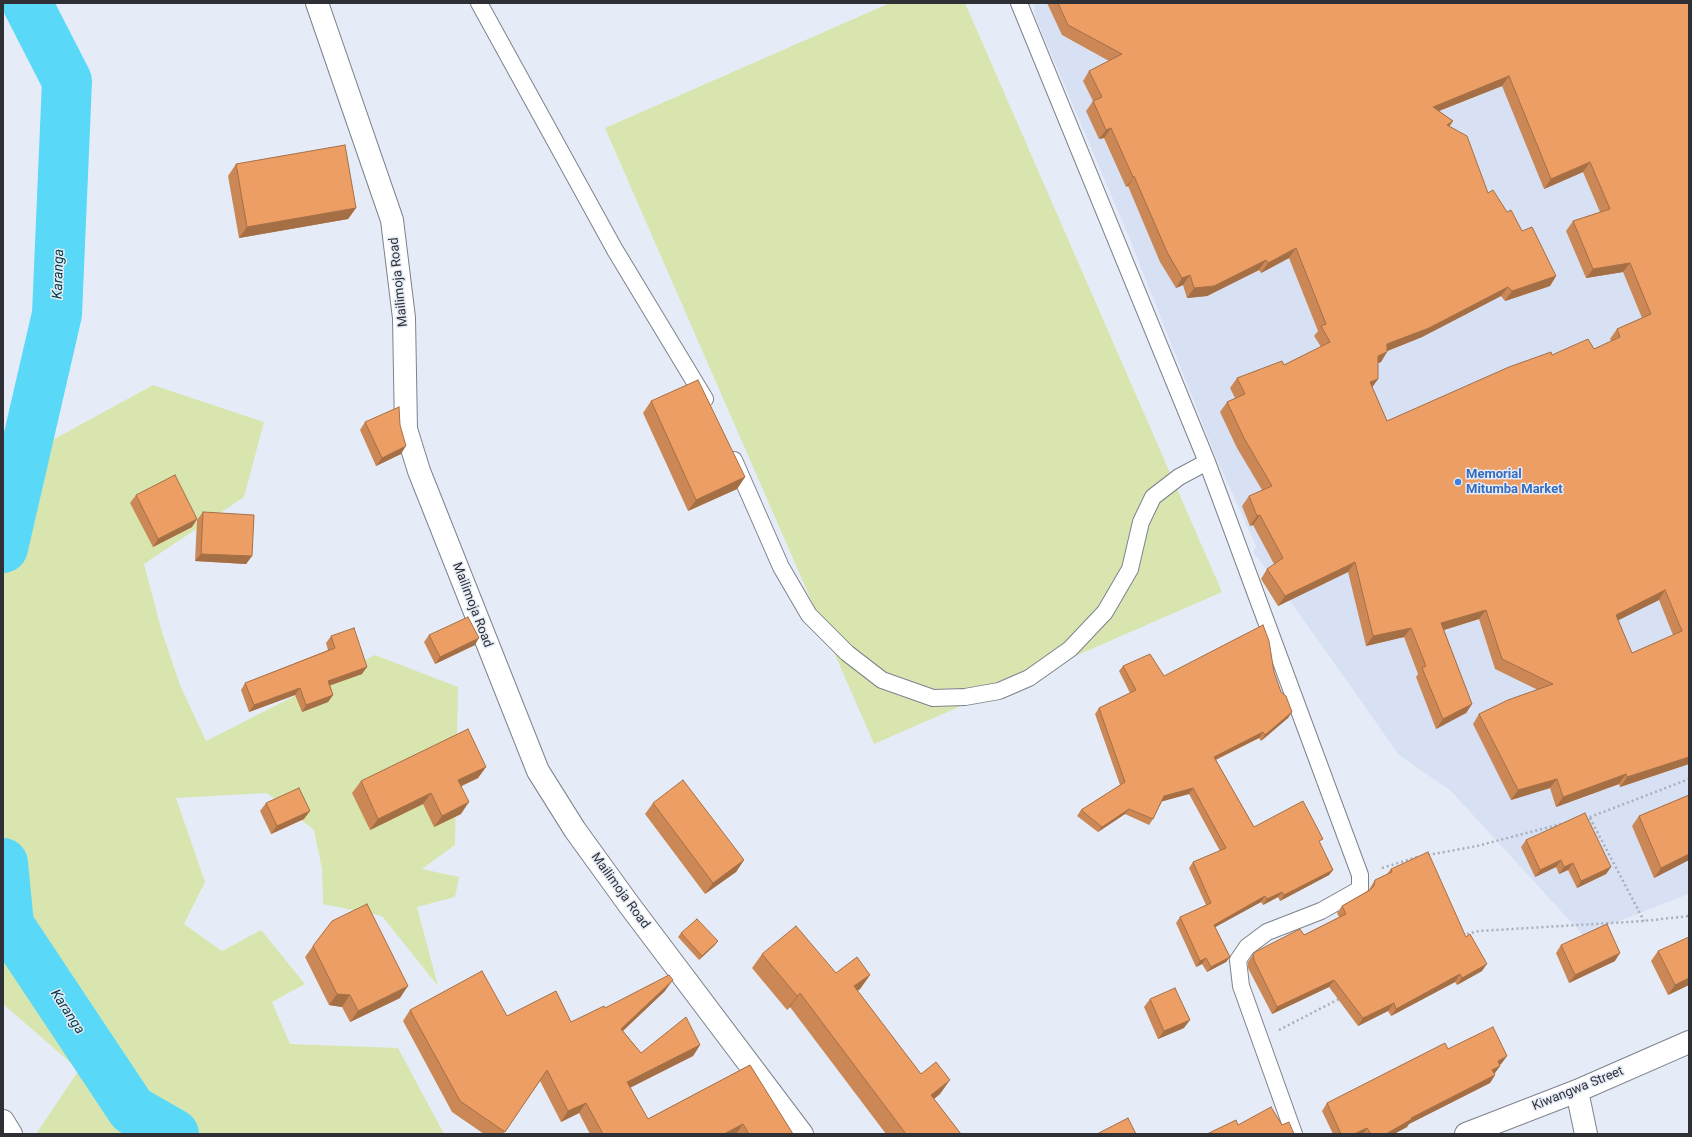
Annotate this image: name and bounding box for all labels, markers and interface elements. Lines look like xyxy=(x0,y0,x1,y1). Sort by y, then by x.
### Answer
street label: Mailimoja Road xyxy=(387,236,411,328)
water label: Karanga xyxy=(50,249,68,299)
place label: Memorial Mitumba Market xyxy=(1466,467,1563,498)
marker: Memorial Mitumba Market xyxy=(1453,477,1463,487)
street label: Mailimoja Road xyxy=(449,560,495,650)
street label: Mailimoja Road xyxy=(587,850,653,932)
water label: Karanga xyxy=(46,986,88,1038)
street label: Kiwangwa Street xyxy=(1530,1064,1626,1114)

